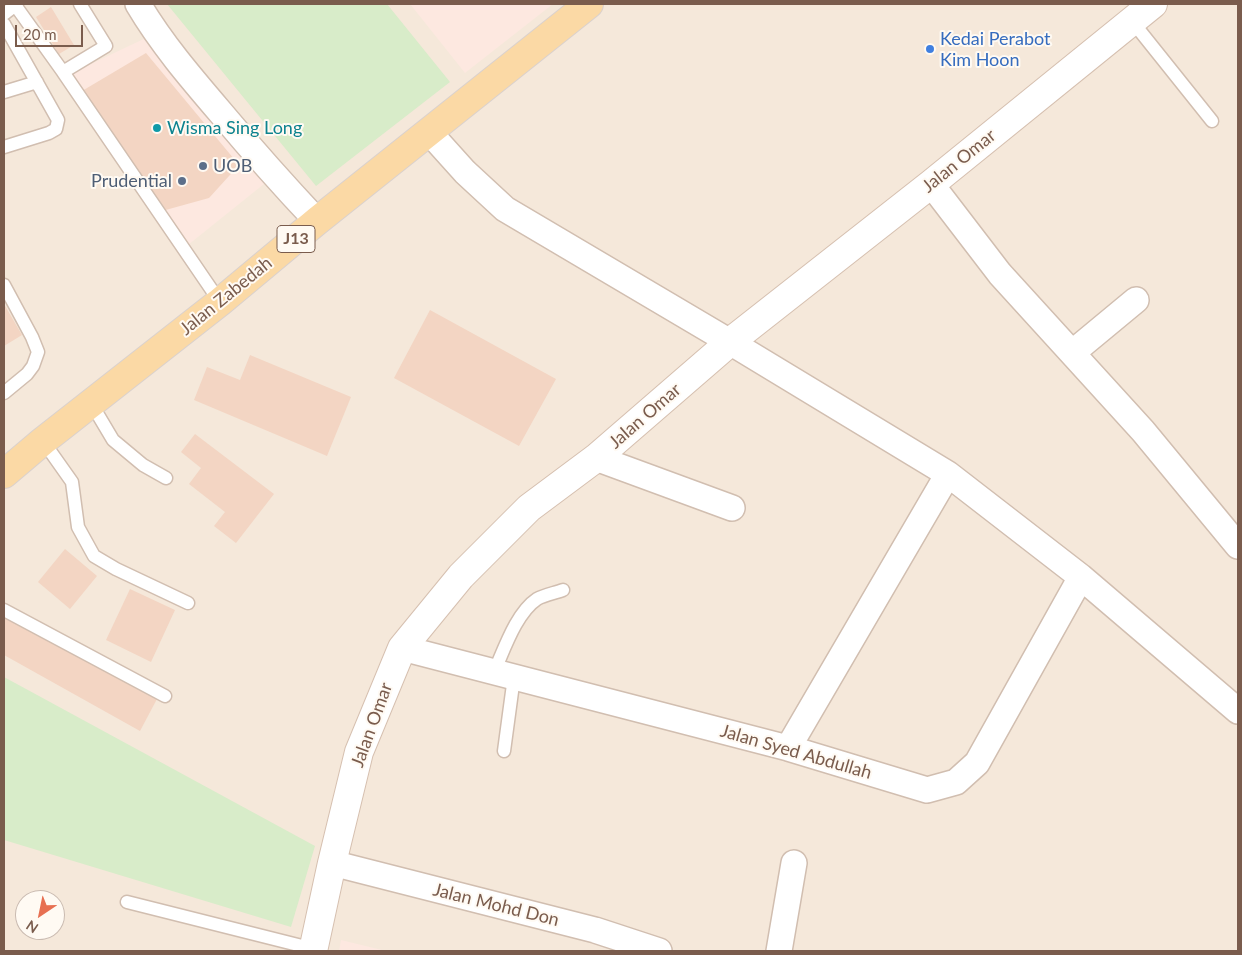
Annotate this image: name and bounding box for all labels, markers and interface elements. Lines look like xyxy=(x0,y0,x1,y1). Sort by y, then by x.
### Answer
scale bar xyxy=(18,15,85,47)
text: 20 m xyxy=(23,25,57,43)
place label: Kedai Perabot Kim Hoon xyxy=(940,28,1050,70)
marker: Kedai Perabot Kim Hoon xyxy=(924,43,936,55)
place label: Wisma Sing Long xyxy=(167,117,302,139)
marker: Wisma Sing Long xyxy=(151,122,163,134)
street label: Jalan Omar xyxy=(918,125,1000,197)
place label: UOB xyxy=(213,155,252,177)
marker: UOB xyxy=(197,160,209,172)
place label: Prudential xyxy=(91,170,172,192)
marker: Prudential xyxy=(176,175,188,187)
road number: J13 xyxy=(277,225,315,252)
street label: Jalan Zabedah xyxy=(176,252,276,340)
street label: Jalan Omar xyxy=(604,379,686,453)
street label: Jalan Omar xyxy=(347,680,397,770)
street label: Jalan Syed Abdullah xyxy=(718,720,874,784)
street label: Jalan Mohd Don xyxy=(431,879,561,931)
north arrow xyxy=(15,890,65,940)
text: N xyxy=(23,917,41,937)

